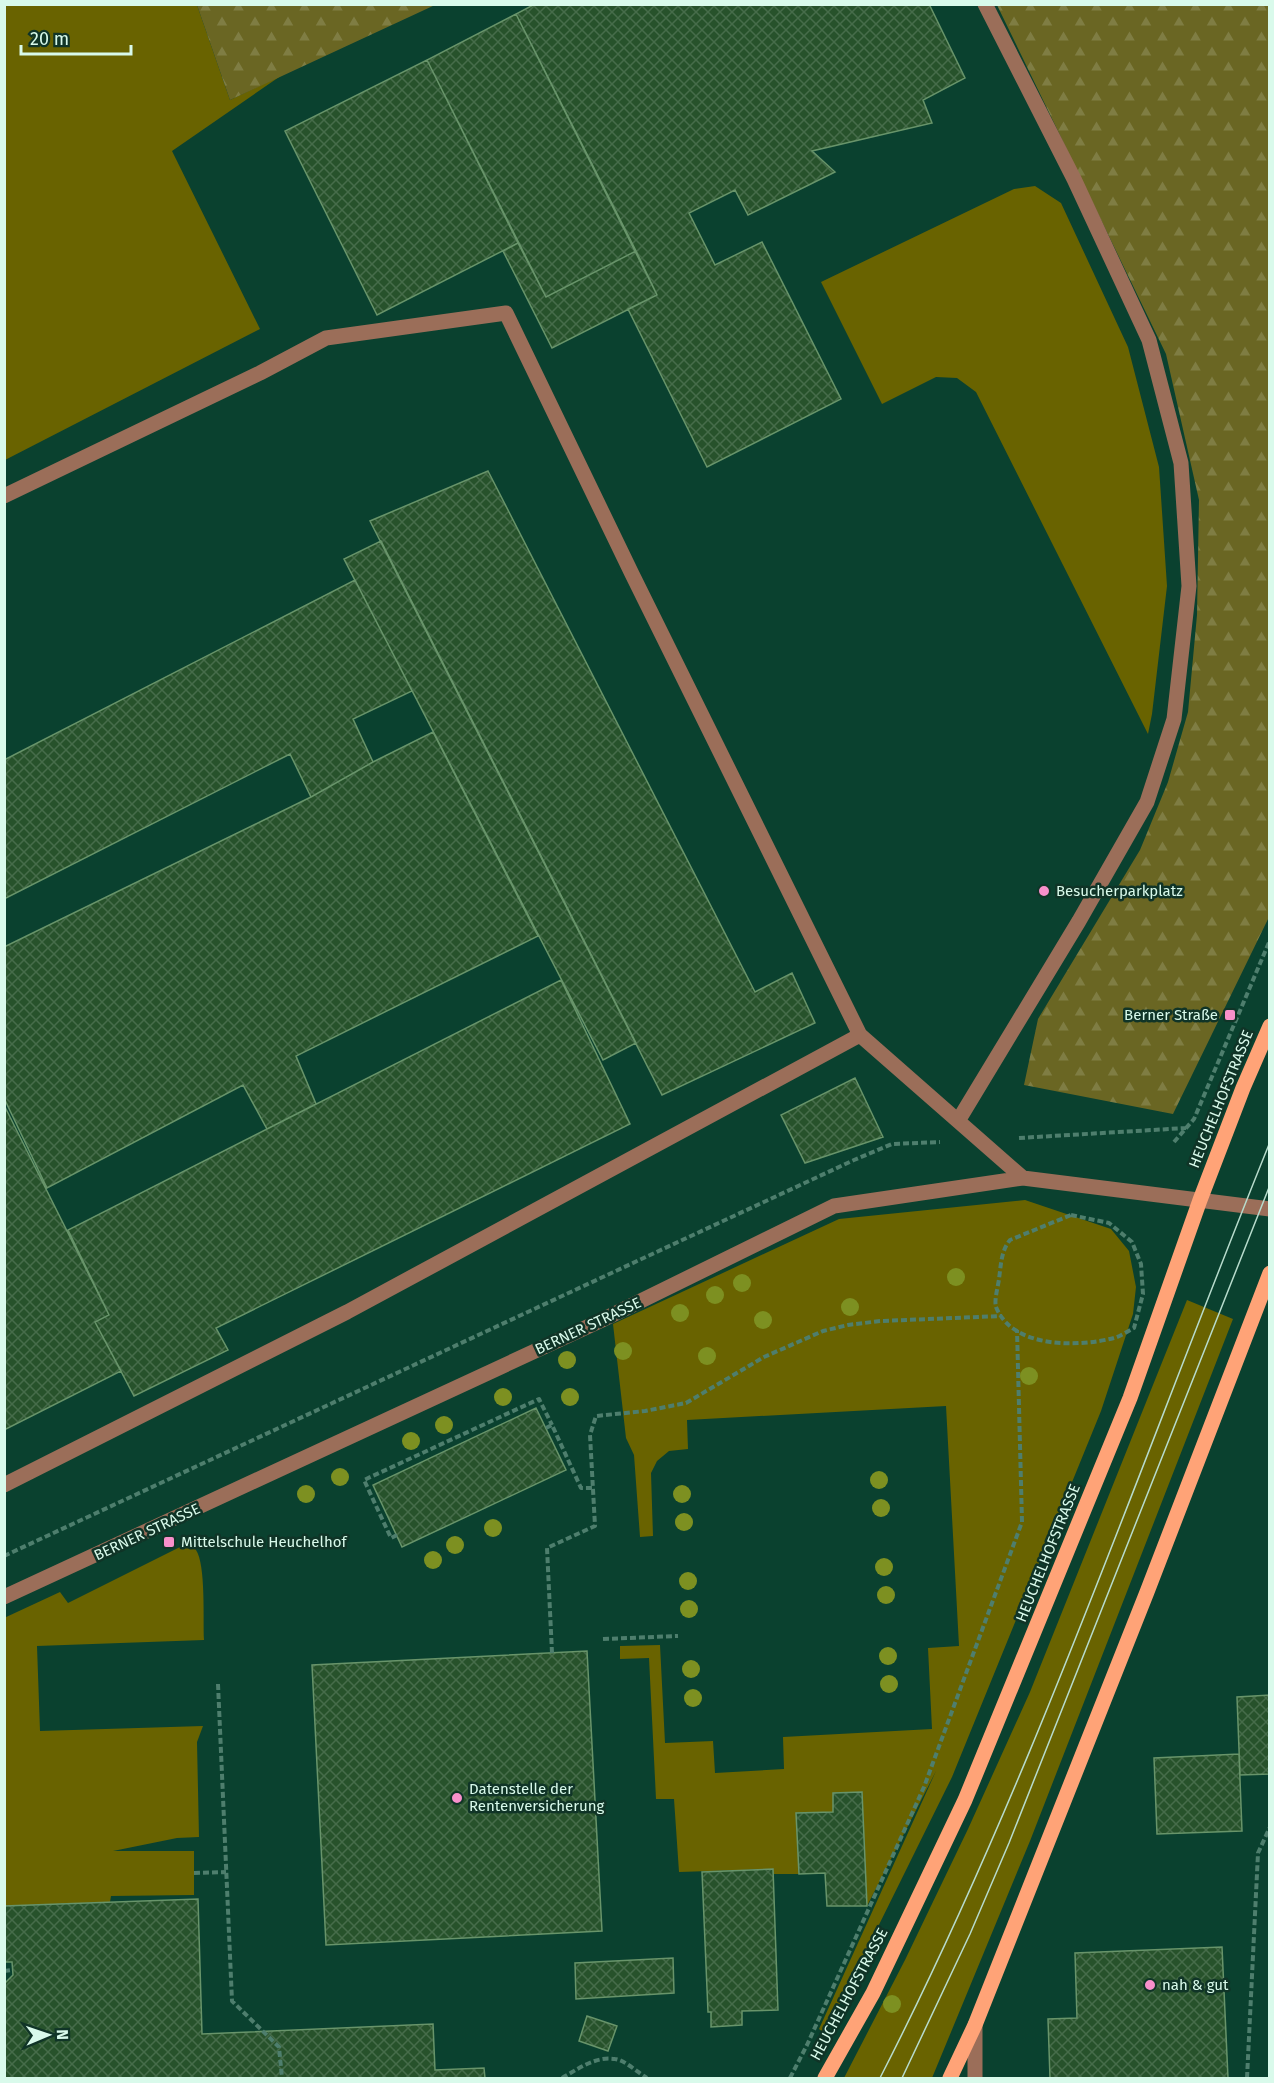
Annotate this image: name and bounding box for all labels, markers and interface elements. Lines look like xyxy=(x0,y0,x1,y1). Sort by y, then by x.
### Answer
scale bar xyxy=(21,18,130,56)
text: 20 m xyxy=(30,28,69,50)
place label: Besucherparkplatz xyxy=(1056,882,1183,900)
marker: Besucherparkplatz xyxy=(1037,884,1051,898)
place label: Berner Straße xyxy=(1124,1006,1218,1024)
marker: Berner Straße xyxy=(1223,1008,1237,1022)
street label: HEUCHELHOFSTRASSE xyxy=(1185,1027,1257,1171)
street label: BERNER STRASSE xyxy=(532,1294,644,1358)
street label: HEUCHELHOFSTRASSE xyxy=(1012,1481,1084,1625)
street label: BERNER STRASSE xyxy=(91,1500,203,1564)
place label: Mittelschule Heuchelhof xyxy=(181,1533,347,1551)
marker: Mittelschule Heuchelhof xyxy=(162,1535,176,1549)
place label: Datenstelle der Rentenversicherung xyxy=(469,1780,605,1815)
marker: Datenstelle der Rentenversicherung xyxy=(450,1791,464,1805)
street label: HEUCHELHOFSTRASSE xyxy=(806,1925,892,2063)
place label: nah & gut xyxy=(1162,1976,1229,1994)
marker: nah & gut xyxy=(1143,1978,1157,1992)
north arrow xyxy=(18,2005,78,2065)
text: N xyxy=(53,2029,72,2040)

